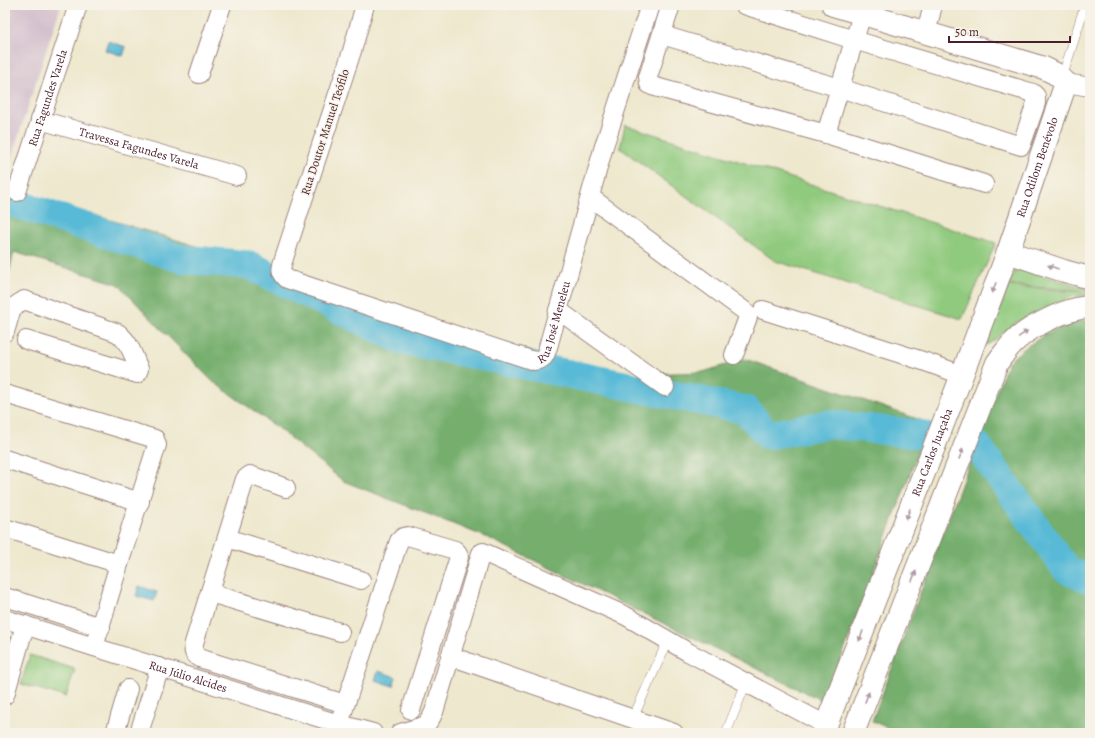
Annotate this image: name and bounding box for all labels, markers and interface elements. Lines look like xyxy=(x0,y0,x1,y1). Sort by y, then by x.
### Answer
scale bar xyxy=(949,18,1070,44)
text: 50 m xyxy=(955,24,979,40)
street label: Rua Fagundes Varela xyxy=(24,47,71,148)
street label: Rua Doutor Manuel Teófilo xyxy=(297,67,353,197)
street label: Rua Odilom Benévolo xyxy=(1012,115,1062,220)
street label: Travessa Fagundes Varela xyxy=(77,124,201,173)
one-way arrow xyxy=(1046,264,1058,270)
street label: Rua José Meneleu xyxy=(534,279,574,367)
one-way arrow xyxy=(991,283,997,295)
one-way arrow xyxy=(1018,330,1029,338)
street label: Rua Carlos Juaçaba xyxy=(908,406,956,499)
one-way arrow xyxy=(959,448,965,460)
one-way arrow xyxy=(905,509,911,520)
one-way arrow xyxy=(912,569,918,581)
one-way arrow xyxy=(858,630,864,641)
street label: Rua Júlio Alcides xyxy=(147,657,229,696)
one-way arrow xyxy=(864,690,870,702)

